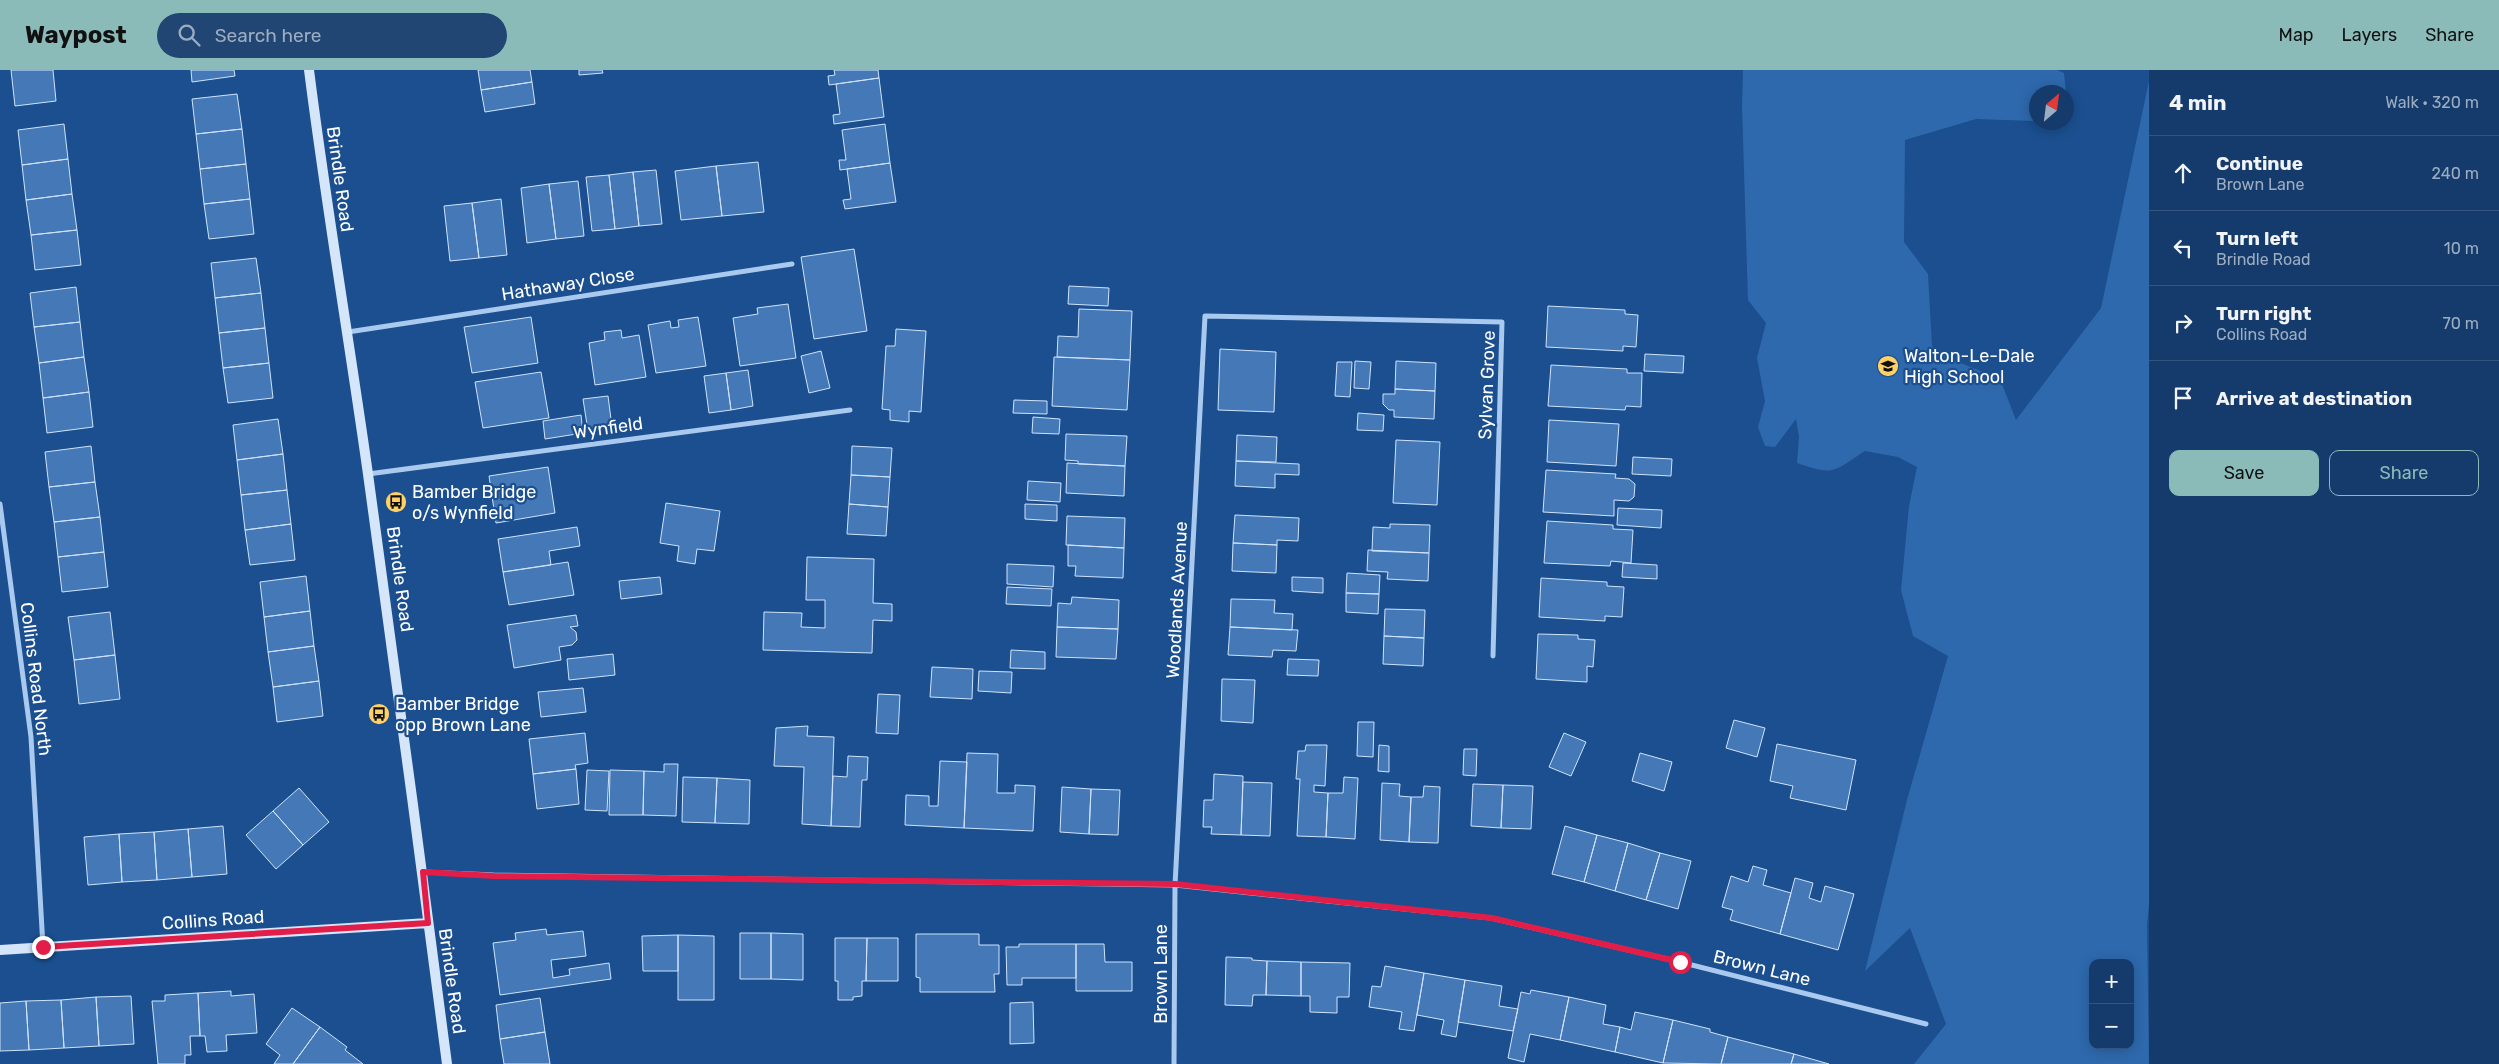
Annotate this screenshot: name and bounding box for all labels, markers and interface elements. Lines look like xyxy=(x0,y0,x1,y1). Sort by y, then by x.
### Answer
search box xyxy=(157,13,507,58)
text: Waypost xyxy=(25,21,127,49)
icon: search xyxy=(175,21,203,49)
text: Search here xyxy=(215,24,321,47)
text: Map xyxy=(2279,24,2314,46)
text: Layers xyxy=(2342,24,2397,46)
text: Share xyxy=(2425,24,2474,46)
north arrow xyxy=(2029,85,2074,130)
text: 4 min xyxy=(2169,90,2227,115)
text: Walk · 320 m xyxy=(2385,93,2479,112)
street label: Brindle Road xyxy=(322,125,358,233)
text: Continue xyxy=(2216,152,2303,175)
icon: ahead xyxy=(2169,159,2197,187)
text: 240 m xyxy=(2432,164,2479,183)
text: Brown Lane xyxy=(2216,175,2305,194)
text: Turn left xyxy=(2216,227,2298,250)
icon: left xyxy=(2169,234,2197,262)
text: 10 m xyxy=(2444,239,2479,258)
text: Brindle Road xyxy=(2216,250,2311,269)
street label: Hathaway Close xyxy=(500,263,636,305)
text: Turn right xyxy=(2216,302,2311,325)
icon: right xyxy=(2169,309,2197,337)
text: 70 m xyxy=(2442,314,2479,333)
text: Collins Road xyxy=(2216,325,2307,344)
street label: Sylvan Grove xyxy=(1474,330,1500,440)
place label: Walton-Le-Dale High School xyxy=(1904,345,2035,388)
school or university icon: Walton-Le-Dale High School xyxy=(1876,354,1900,378)
icon: arrive xyxy=(2169,384,2197,412)
text: Arrive at destination xyxy=(2216,387,2412,410)
street label: Wynfield xyxy=(572,412,644,444)
button: Save xyxy=(2169,450,2319,496)
button: Share xyxy=(2329,450,2479,496)
place label: Bamber Bridge o/s Wynfield xyxy=(412,481,536,524)
bus stop icon: Bamber Bridge o/s Wynfield xyxy=(384,490,408,514)
street label: Woodlands Avenue xyxy=(1162,521,1192,679)
street label: Brindle Road xyxy=(382,525,418,633)
street label: Collins Road North xyxy=(16,601,56,757)
place label: Bamber Bridge opp Brown Lane xyxy=(395,693,531,736)
bus stop icon: Bamber Bridge opp Brown Lane xyxy=(367,702,391,726)
street label: Collins Road xyxy=(161,905,265,935)
street label: Brown Lane xyxy=(1150,924,1172,1024)
street label: Brindle Road xyxy=(434,927,470,1035)
route end xyxy=(32,936,55,959)
street label: Brown Lane xyxy=(1711,945,1813,991)
route start xyxy=(1669,951,1692,974)
map controls xyxy=(2089,959,2134,1049)
button: + xyxy=(2089,959,2134,1004)
button: − xyxy=(2089,1004,2134,1049)

